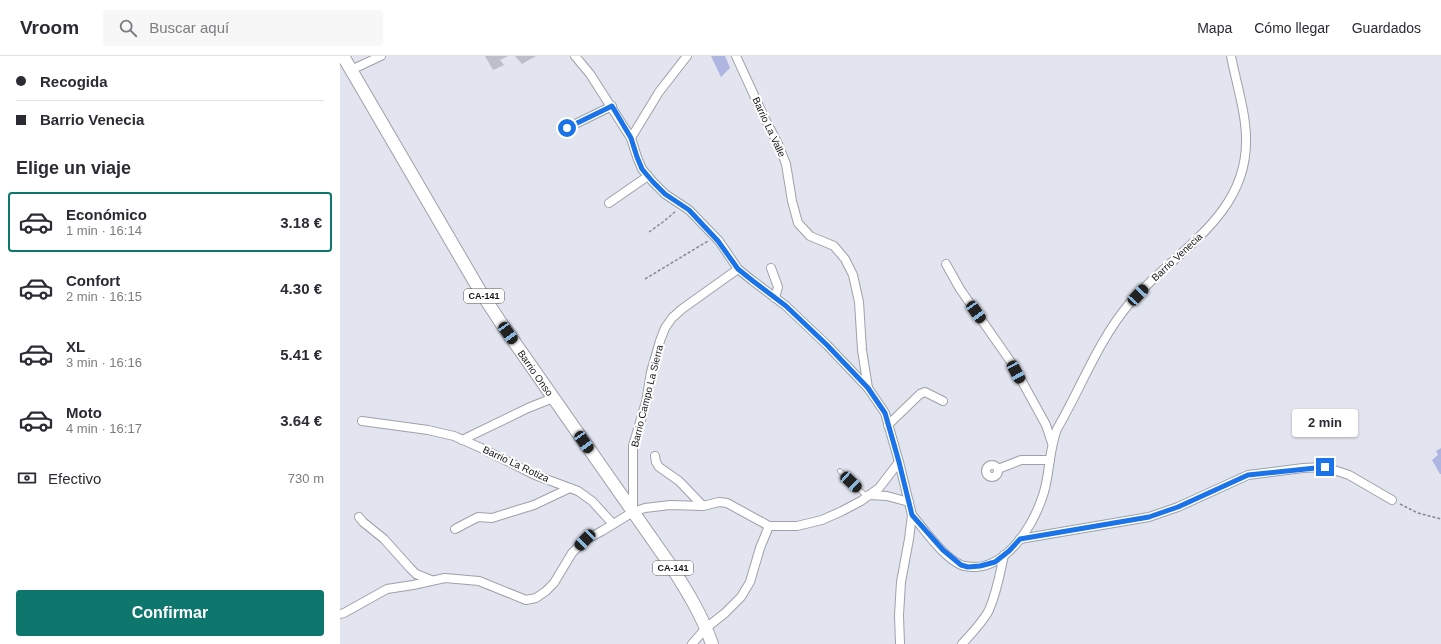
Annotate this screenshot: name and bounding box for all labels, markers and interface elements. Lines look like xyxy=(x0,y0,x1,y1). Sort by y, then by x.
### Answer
search box xyxy=(103,10,383,46)
text: Vroom xyxy=(20,17,79,38)
icon: search xyxy=(117,17,139,39)
text: Buscar aquí xyxy=(149,19,229,36)
text: Mapa xyxy=(1197,20,1232,36)
text: Cómo llegar xyxy=(1254,20,1330,36)
text: Guardados xyxy=(1352,20,1421,36)
text: Recogida xyxy=(40,73,108,90)
street label: Barrio La Valle xyxy=(750,95,788,159)
text: Barrio Venecia xyxy=(40,111,144,128)
route start xyxy=(558,119,576,137)
text: Elige un viaje xyxy=(16,158,131,178)
icon: car xyxy=(18,204,54,240)
text: Económico xyxy=(66,206,147,223)
text: 3.18 € xyxy=(280,214,322,231)
text: 1 min · 16:14 xyxy=(66,223,142,238)
street label: Barrio Venecia xyxy=(1149,231,1205,283)
icon: car xyxy=(18,270,54,306)
text: Confort xyxy=(66,272,120,289)
text: 4.30 € xyxy=(280,280,322,297)
car xyxy=(1125,282,1151,308)
text: 2 min · 16:15 xyxy=(66,289,142,304)
road number: CA-141 xyxy=(464,289,504,303)
car xyxy=(964,299,988,325)
car xyxy=(496,320,520,346)
icon: car xyxy=(18,336,54,372)
text: XL xyxy=(66,338,85,355)
street label: Barrio Campo La Sierra xyxy=(629,343,665,448)
text: 5.41 € xyxy=(280,346,322,363)
street label: Barrio Onso xyxy=(516,348,556,398)
text: 3 min · 16:16 xyxy=(66,355,142,370)
car xyxy=(1005,359,1027,385)
icon: car xyxy=(18,402,54,438)
text: Moto xyxy=(66,404,102,421)
callout: 2 min xyxy=(1292,409,1358,437)
text: 3.64 € xyxy=(280,412,322,429)
text: 2 min xyxy=(1308,415,1342,430)
text: 4 min · 16:17 xyxy=(66,421,142,436)
car xyxy=(572,429,596,455)
street label: Barrio La Rotiza xyxy=(481,444,551,484)
route end xyxy=(1316,458,1334,476)
icon: cash xyxy=(16,467,38,489)
car xyxy=(838,469,864,495)
text: Efectivo xyxy=(48,470,101,487)
text: 730 m xyxy=(288,471,324,486)
car xyxy=(572,527,598,553)
road number: CA-141 xyxy=(653,561,693,575)
button: Confirmar xyxy=(16,590,324,636)

